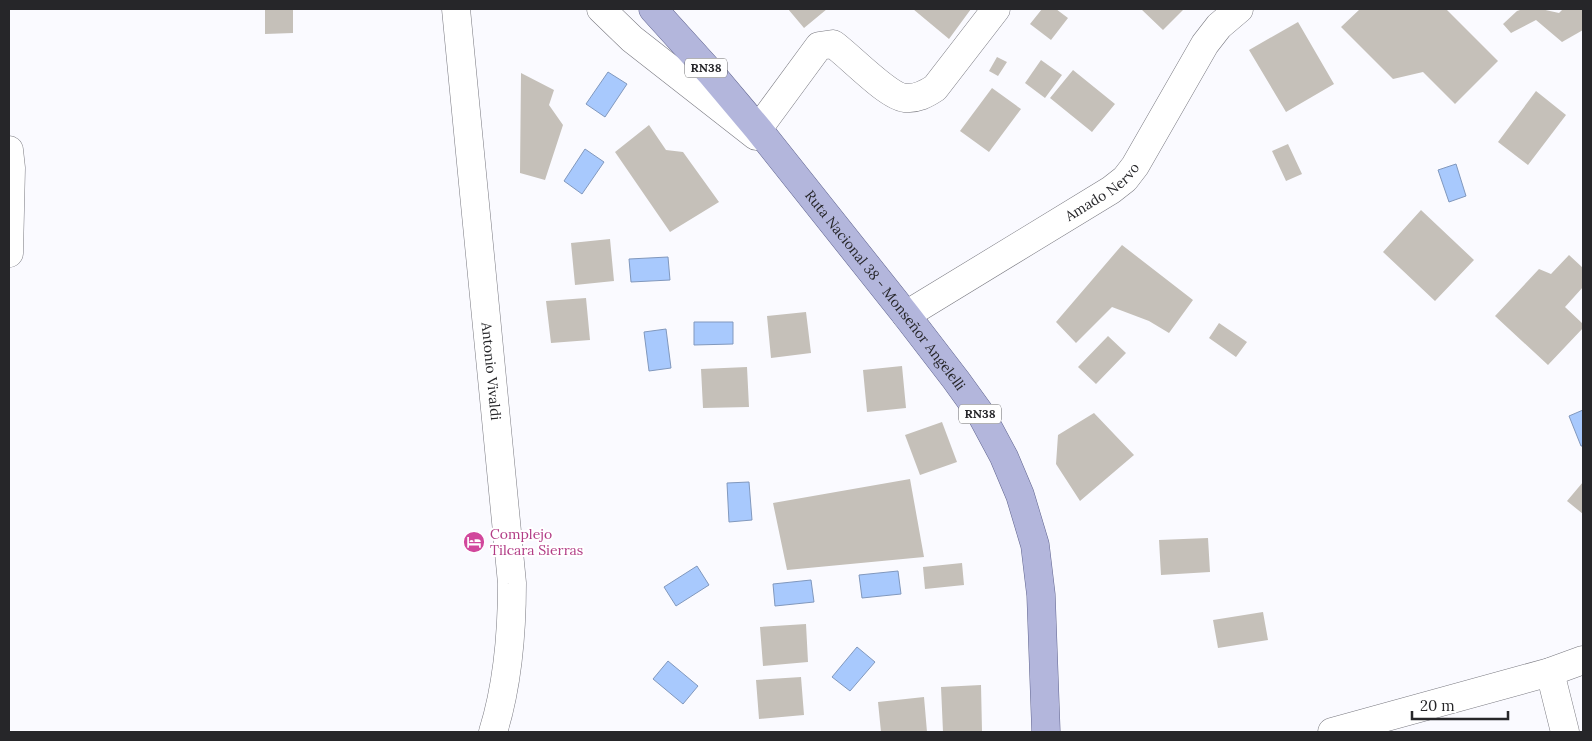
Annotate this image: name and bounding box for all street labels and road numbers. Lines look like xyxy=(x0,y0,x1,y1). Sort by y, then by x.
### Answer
road number: RN38 xyxy=(685,58,727,78)
street label: Amado Nervo xyxy=(1061,159,1143,225)
street label: Ruta Nacional 38 - Monseñor Angelelli xyxy=(801,187,970,394)
street label: Antonio Vivaldi xyxy=(478,321,505,421)
road number: RN38 xyxy=(959,404,1001,424)

